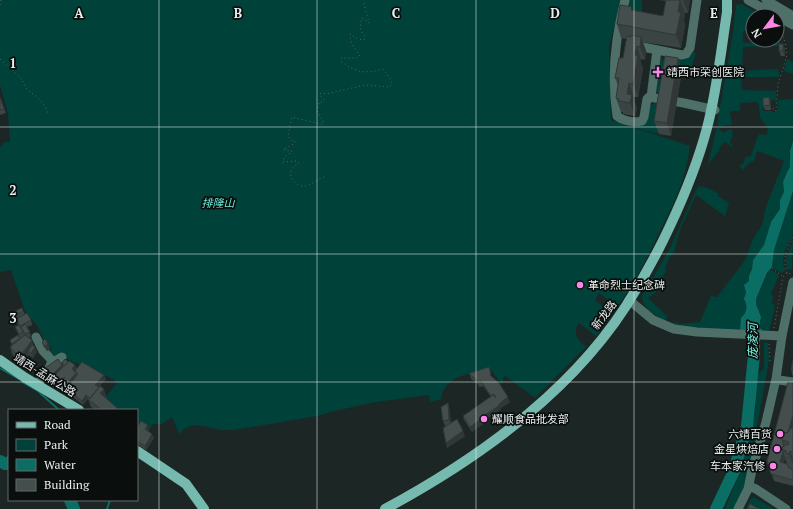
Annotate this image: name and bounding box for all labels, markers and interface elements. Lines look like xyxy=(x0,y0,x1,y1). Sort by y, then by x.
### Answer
text: A xyxy=(74,4,84,22)
text: B xyxy=(234,4,242,22)
text: C xyxy=(392,4,400,22)
text: D xyxy=(550,4,560,22)
text: E xyxy=(710,4,718,22)
north arrow xyxy=(745,8,785,48)
text: N xyxy=(748,25,765,41)
text: 1 xyxy=(9,54,17,72)
place label: 靖西市荣创医院 xyxy=(667,65,744,79)
marker: 靖西市荣创医院 xyxy=(652,66,664,78)
text: 2 xyxy=(9,181,17,199)
park label: 排隆山 xyxy=(202,196,235,210)
place label: 革命烈士纪念碑 xyxy=(588,278,665,292)
marker: 革命烈士纪念碑 xyxy=(575,280,585,290)
street label: 新龙路 xyxy=(588,298,620,332)
text: 3 xyxy=(9,309,17,327)
water label: 庞凌河 xyxy=(745,321,760,359)
street label: 靖西-孟麻公路 xyxy=(11,350,79,400)
legend xyxy=(8,409,138,501)
place label: 耀顺食品批发部 xyxy=(492,412,569,426)
marker: 耀顺食品批发部 xyxy=(479,414,489,424)
text: Road xyxy=(44,417,71,432)
place label: 六靖百货 xyxy=(728,427,772,441)
marker: 六靖百货 xyxy=(775,429,785,439)
text: Park xyxy=(44,437,69,452)
place label: 金星烘焙店 xyxy=(714,442,769,456)
marker: 金星烘焙店 xyxy=(772,444,782,454)
text: Water xyxy=(44,457,76,472)
place label: 车本家汽修 xyxy=(710,459,765,473)
marker: 车本家汽修 xyxy=(768,461,778,471)
text: Building xyxy=(44,477,90,492)

